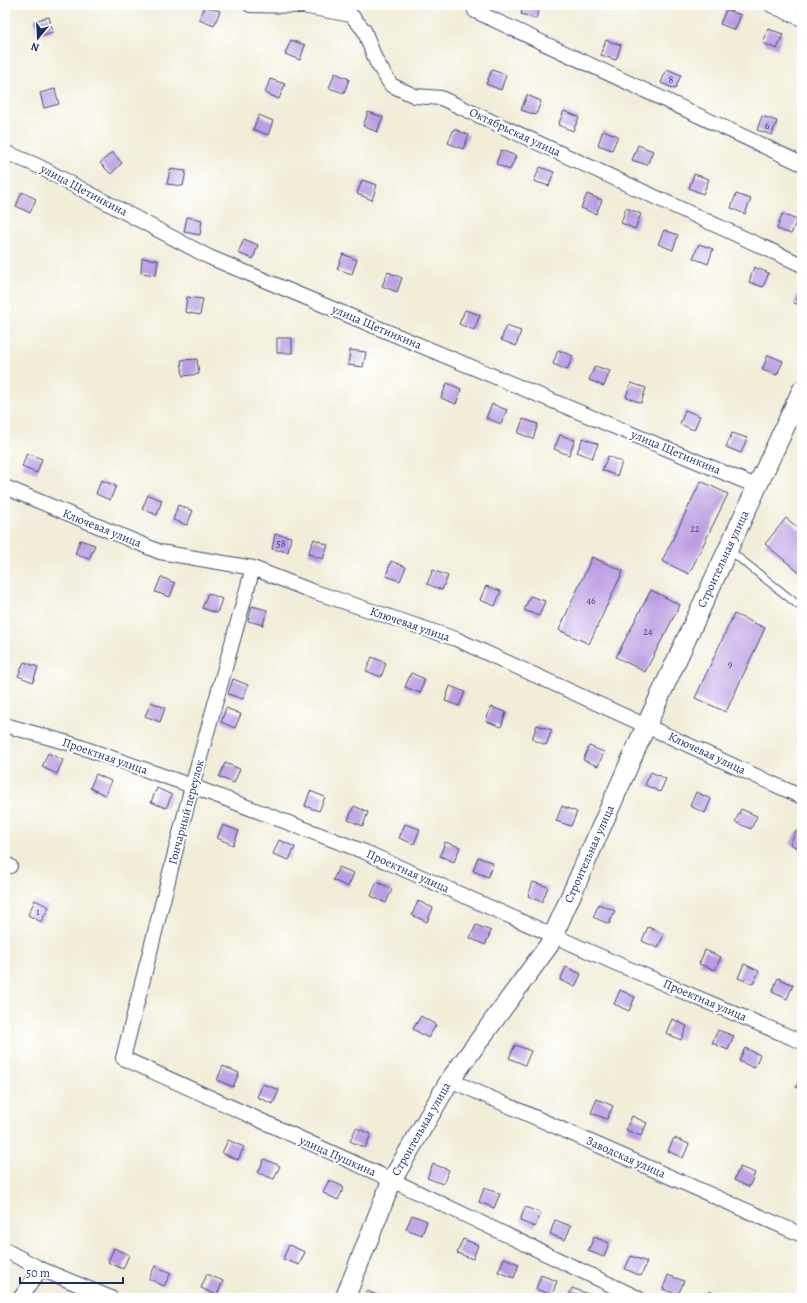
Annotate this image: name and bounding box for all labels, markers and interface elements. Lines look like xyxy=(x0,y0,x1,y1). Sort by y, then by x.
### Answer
north arrow xyxy=(18,18,58,58)
text: N xyxy=(29,39,41,55)
house number: 8 xyxy=(669,73,674,86)
street label: Октябрьская улица xyxy=(467,104,564,160)
house number: 6 xyxy=(765,119,770,132)
street label: улица Щетинкина xyxy=(37,160,131,220)
street label: улица Щетинкина xyxy=(329,300,425,353)
street label: улица Щетинкина xyxy=(628,425,724,478)
street label: Ключевая улица xyxy=(60,505,144,551)
street label: Строительная улица xyxy=(693,507,753,610)
house number: 22 xyxy=(690,522,700,535)
house number: 58 xyxy=(276,537,286,550)
house number: 46 xyxy=(586,594,596,607)
street label: Ключевая улица xyxy=(368,603,453,645)
house number: 24 xyxy=(643,625,653,638)
house number: 9 xyxy=(728,657,733,670)
street label: Ключевая улица xyxy=(666,728,749,778)
street label: Проектная улица xyxy=(60,734,150,778)
street label: Гончарный переулок xyxy=(164,758,208,866)
street label: Строительная улица xyxy=(560,802,618,905)
street label: Проектная улица xyxy=(364,846,452,897)
house number: 1 xyxy=(36,905,40,918)
street label: Проектная улица xyxy=(661,975,750,1025)
street label: Строительная улица xyxy=(388,1079,455,1179)
street label: улица Пушкина xyxy=(296,1132,379,1180)
street label: Заводская улица xyxy=(584,1132,669,1182)
scale bar xyxy=(20,1259,123,1285)
text: 50 m xyxy=(26,1265,50,1281)

